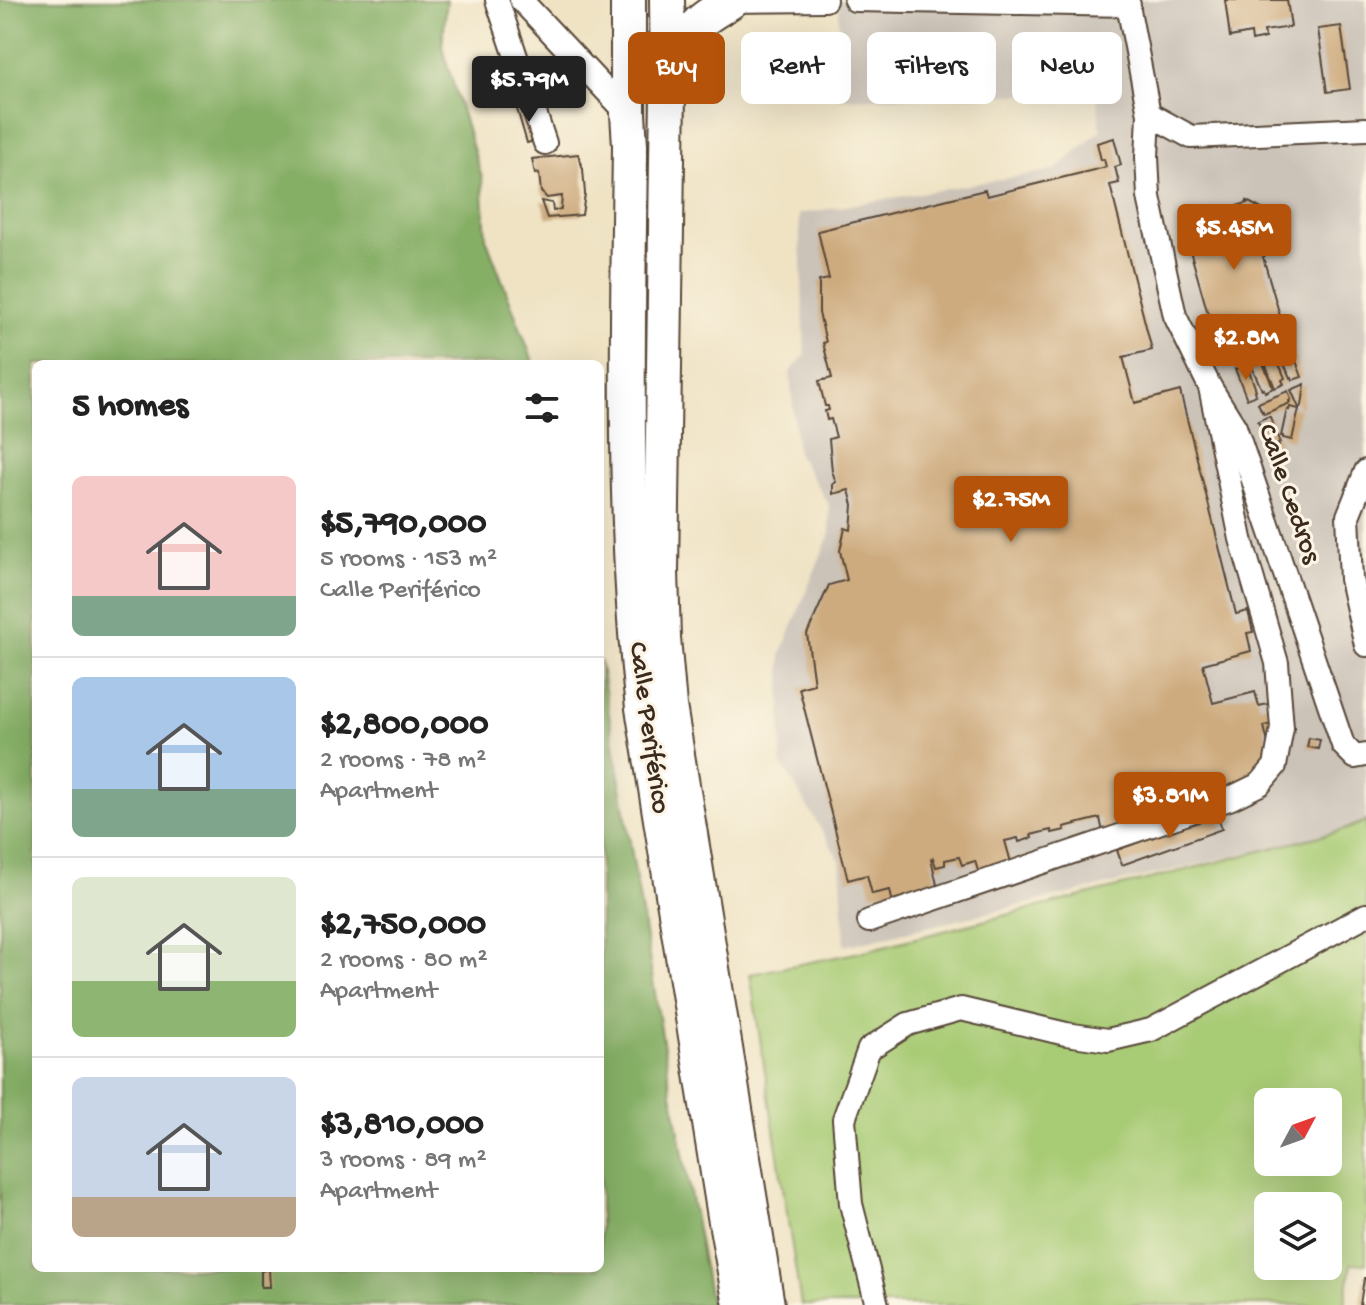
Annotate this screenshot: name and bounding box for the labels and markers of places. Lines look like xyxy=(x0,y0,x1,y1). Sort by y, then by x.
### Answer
pin: $5.79M xyxy=(464,56,594,124)
pin: $5.45M xyxy=(1169,204,1299,272)
pin: $2.8M xyxy=(1190,314,1302,382)
pin: $2.75M xyxy=(946,476,1076,544)
pin: $3.81M xyxy=(1105,772,1235,840)

